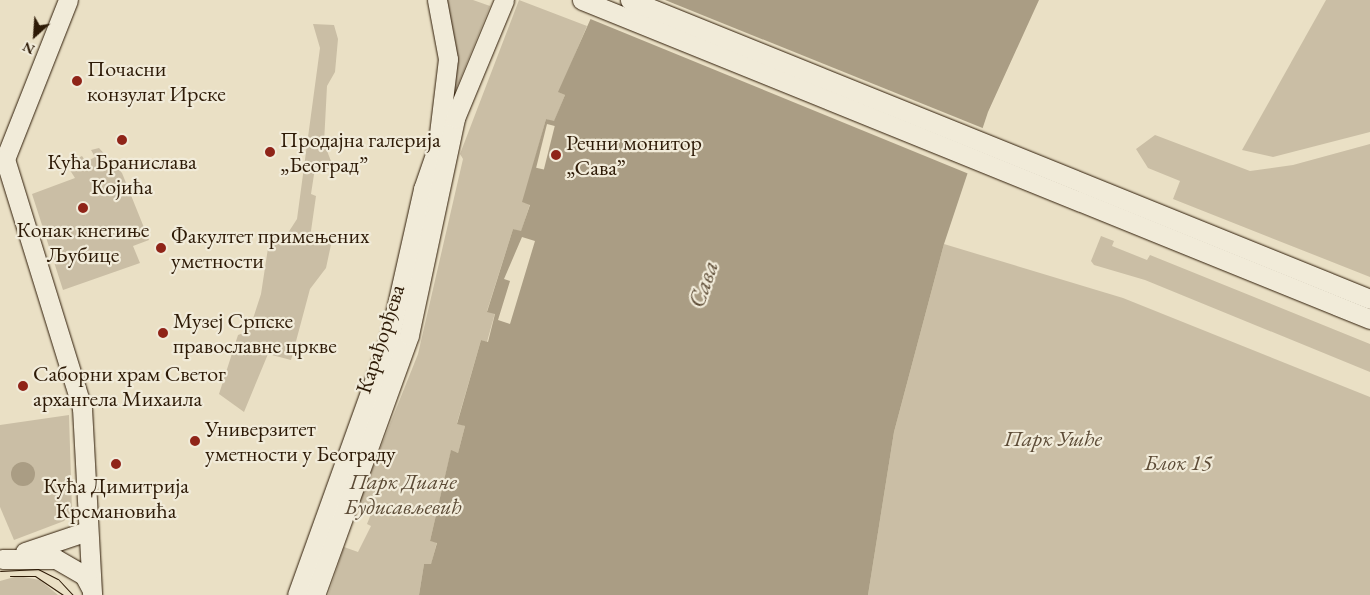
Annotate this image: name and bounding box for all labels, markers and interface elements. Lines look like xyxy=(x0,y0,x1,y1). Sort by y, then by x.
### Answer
north arrow xyxy=(10,10,60,60)
text: N xyxy=(19,38,37,59)
place label: Почасни конзулат Ирске xyxy=(87,55,226,106)
marker: Почасни конзулат Ирске xyxy=(71,75,83,87)
place label: Продајна галерија „Београд” xyxy=(280,126,441,178)
place label: Речни монитор „Сава” xyxy=(566,129,702,180)
marker: Кућа Бранислава Којића xyxy=(116,134,128,146)
marker: Продајна галерија „Београд” xyxy=(264,146,276,158)
place label: Кућа Бранислава Којића xyxy=(47,148,197,200)
marker: Речни монитор „Сава” xyxy=(550,149,562,161)
marker: Конак кнегиње Љубице xyxy=(77,202,89,214)
place label: Конак кнегиње Љубице xyxy=(17,216,149,268)
place label: Факултет примењених уметности xyxy=(171,222,369,274)
marker: Факултет примењених уметности xyxy=(155,242,167,254)
water label: Сава xyxy=(682,257,724,311)
street label: Карађорђева xyxy=(350,281,410,397)
place label: Музеј Српске православне цркве xyxy=(173,307,337,358)
marker: Музеј Српске православне цркве xyxy=(157,327,169,339)
place label: Саборни храм Светог архангела Михаила xyxy=(33,360,226,412)
marker: Саборни храм Светог архангела Михаила xyxy=(17,380,29,392)
place label: Универзитет уметности у Београду xyxy=(205,415,396,466)
park label: Парк Ушће xyxy=(1004,426,1102,452)
marker: Универзитет уметности у Београду xyxy=(189,435,201,447)
park label: Блок 15 xyxy=(1144,450,1212,476)
marker: Кућа Димитрија Крсмановића xyxy=(110,458,122,470)
park label: Парк Диане Будисављевић xyxy=(344,468,462,520)
place label: Кућа Димитрија Крсмановића xyxy=(43,472,189,524)

